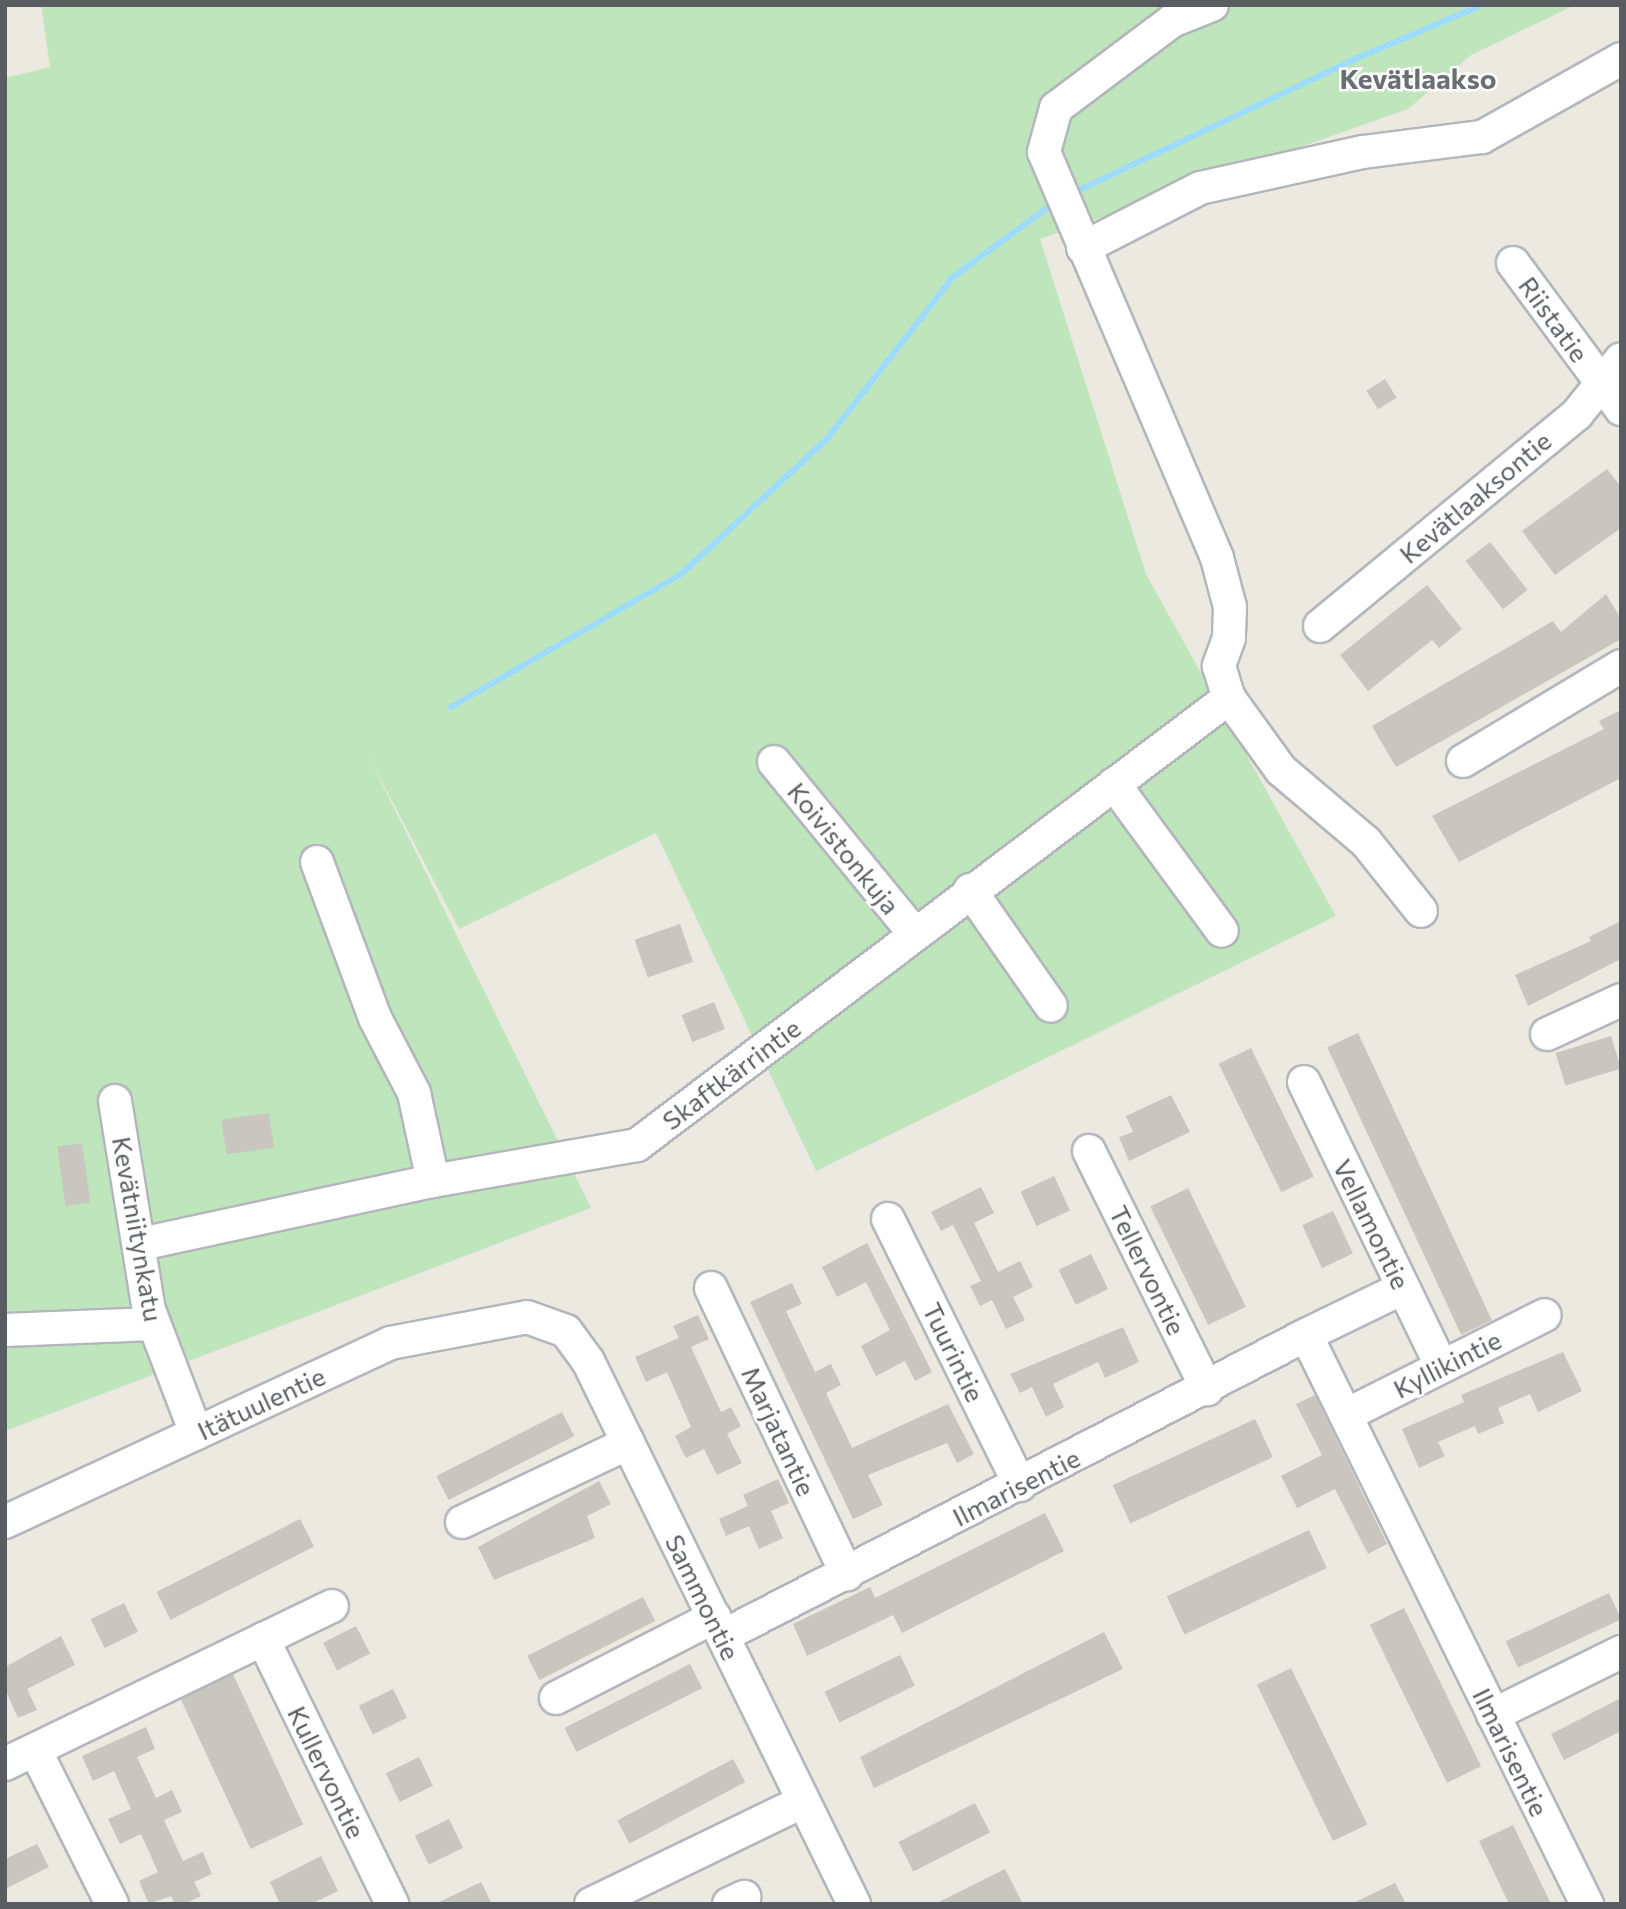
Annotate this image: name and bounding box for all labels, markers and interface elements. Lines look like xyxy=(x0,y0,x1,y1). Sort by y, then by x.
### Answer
district label: Kevätlaakso xyxy=(1339,61,1497,95)
street label: Riistatie xyxy=(1513,270,1595,368)
street label: Kevätlaaksontie xyxy=(1393,425,1557,569)
street label: Koivistonkuja xyxy=(781,776,907,920)
street label: Skaftkärrintie xyxy=(656,1012,806,1136)
street label: Kevätniitynkatu xyxy=(106,1134,170,1324)
street label: Vellamontie xyxy=(1327,1154,1417,1294)
street label: Tellervontie xyxy=(1103,1200,1193,1340)
street label: Tuurintie xyxy=(917,1297,991,1407)
street label: Kyllikintie xyxy=(1388,1324,1506,1404)
street label: Itätuulentie xyxy=(192,1360,330,1446)
street label: Marjatantie xyxy=(735,1361,823,1501)
street label: Ilmarisentie xyxy=(947,1442,1085,1532)
street label: Sammontie xyxy=(659,1529,747,1665)
street label: Ilmarisentie xyxy=(1467,1683,1555,1821)
street label: Kullervontie xyxy=(282,1701,372,1843)

